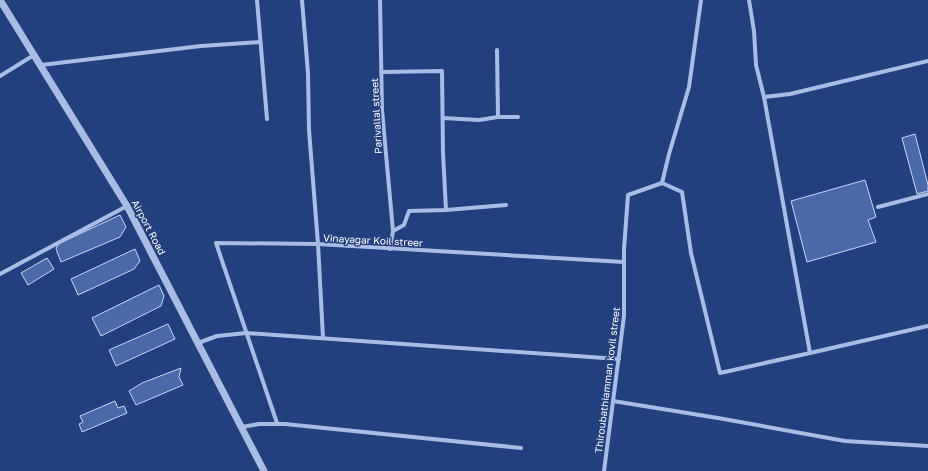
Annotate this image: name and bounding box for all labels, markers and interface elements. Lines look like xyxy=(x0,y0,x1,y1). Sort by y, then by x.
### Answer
street label: Parivallal street xyxy=(368,78,384,154)
street label: Airport Road xyxy=(129,197,169,257)
street label: Vinayagar Koil streer xyxy=(323,231,423,249)
street label: Thiroubathiamman kovil street xyxy=(592,306,622,454)

